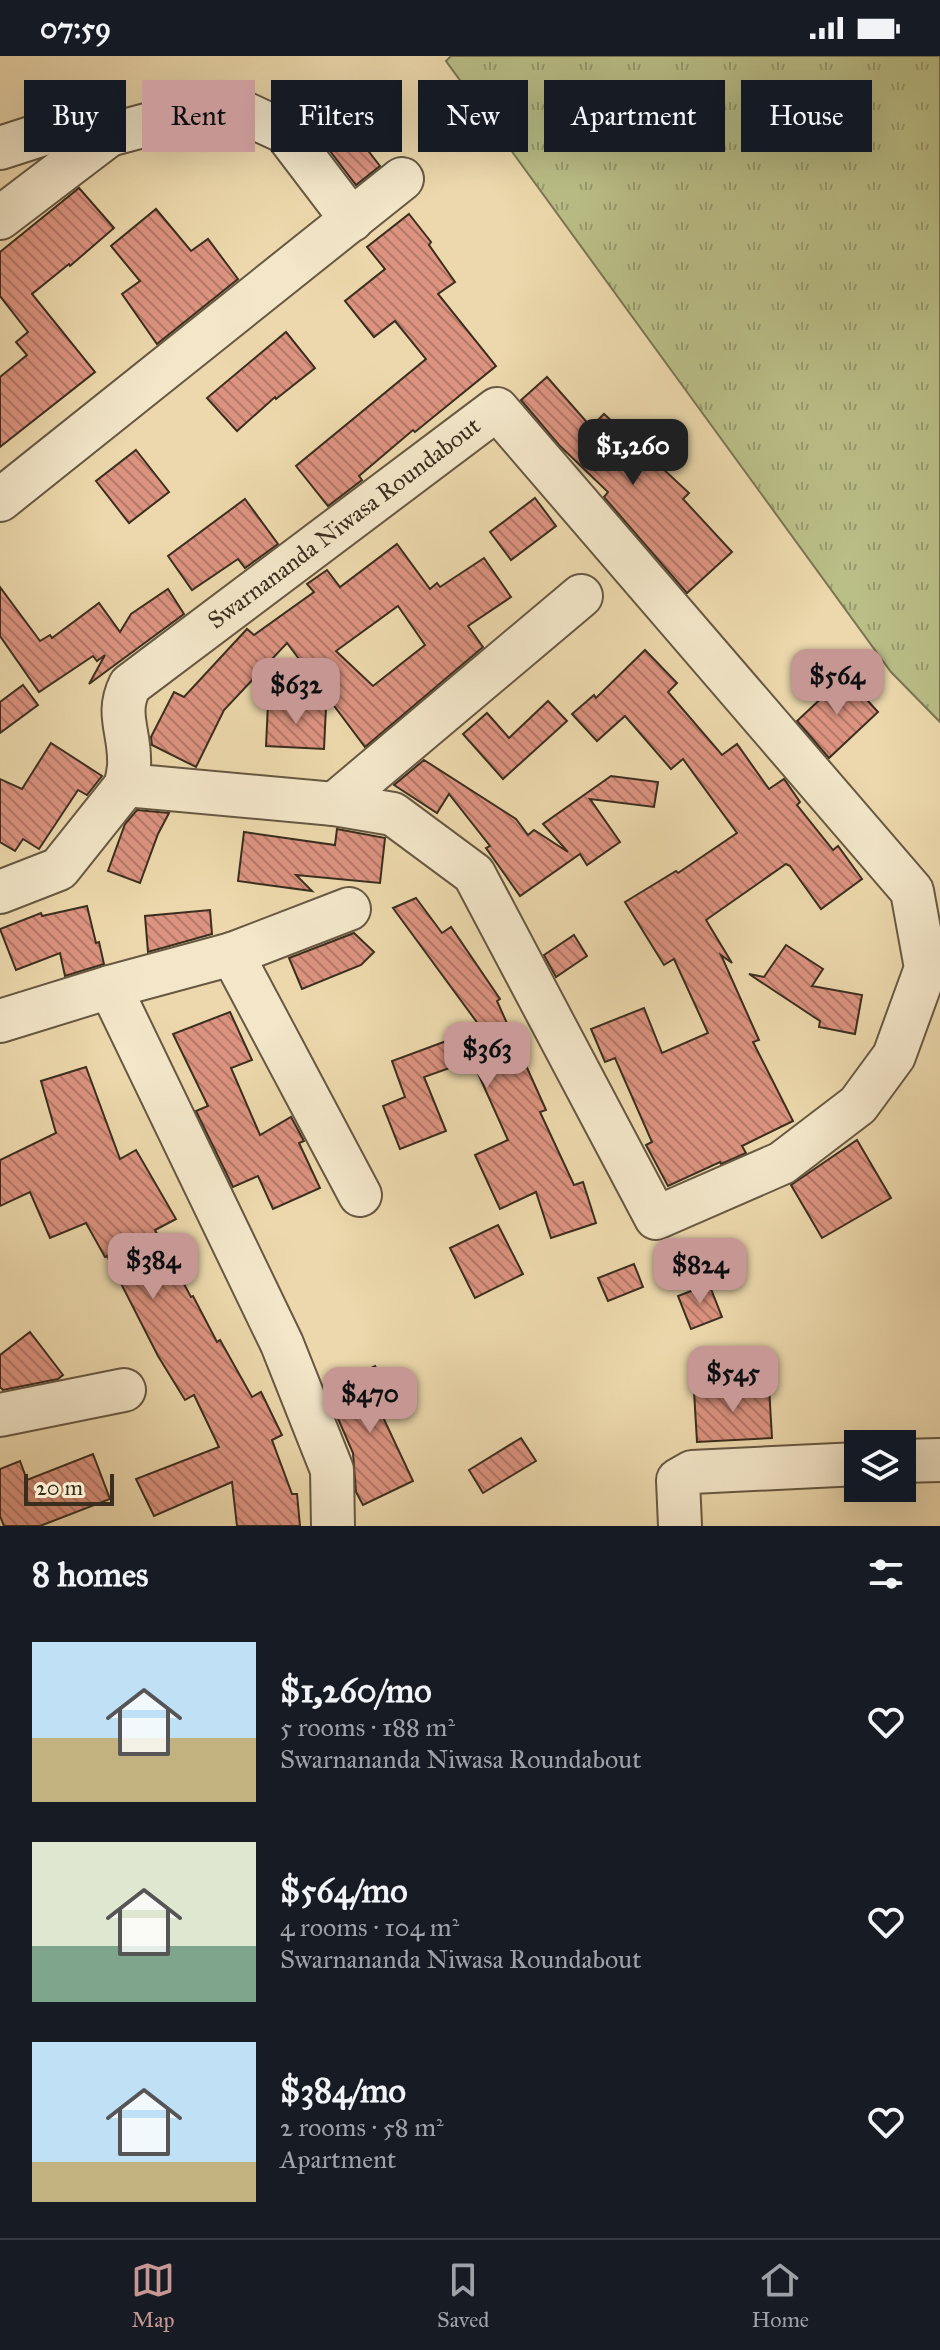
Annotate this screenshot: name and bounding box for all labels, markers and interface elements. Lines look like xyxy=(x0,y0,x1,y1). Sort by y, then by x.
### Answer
text: 07:59 xyxy=(40,10,111,46)
chip: Buy xyxy=(24,80,126,152)
chip: Rent xyxy=(142,80,255,152)
chip: Filters xyxy=(271,80,402,152)
chip: New xyxy=(418,80,528,152)
chip: Apartment xyxy=(544,80,725,152)
chip: House xyxy=(741,80,872,152)
street label: Swarnananda Niwasa Roundabout xyxy=(202,410,487,635)
pin: $1,260 xyxy=(568,419,698,487)
text: $1,260 xyxy=(596,429,670,461)
pin: $564 xyxy=(790,649,884,717)
pin: $632 xyxy=(249,658,343,726)
text: $564 xyxy=(809,659,865,691)
text: $632 xyxy=(270,668,322,700)
pin: $363 xyxy=(440,1022,534,1090)
text: $363 xyxy=(462,1032,512,1064)
pin: $384 xyxy=(106,1233,200,1301)
pin: $824 xyxy=(653,1238,747,1306)
text: $384 xyxy=(126,1243,180,1275)
text: $824 xyxy=(672,1248,728,1280)
pin: $545 xyxy=(686,1346,780,1414)
text: $545 xyxy=(706,1356,760,1388)
pin: $470 xyxy=(323,1367,417,1435)
text: $470 xyxy=(341,1377,399,1409)
map controls xyxy=(844,1430,916,1502)
button: layers xyxy=(844,1430,916,1502)
scale bar xyxy=(24,1470,114,1506)
text: 20 m xyxy=(36,1474,83,1501)
icon: filters xyxy=(864,1552,908,1596)
text: 8 homes xyxy=(32,1554,148,1595)
text: $1,260/mo xyxy=(280,1670,432,1711)
icon: home xyxy=(96,1674,192,1770)
icon: heart xyxy=(864,1700,908,1744)
text: 5 rooms · 188 m² xyxy=(280,1711,455,1743)
text: Swarnananda Niwasa Roundabout xyxy=(280,1743,641,1775)
text: $564/mo xyxy=(280,1870,408,1911)
icon: home xyxy=(96,1874,192,1970)
icon: heart xyxy=(864,1900,908,1944)
text: 4 rooms · 104 m² xyxy=(280,1911,459,1943)
text: Swarnananda Niwasa Roundabout xyxy=(280,1943,641,1975)
text: $384/mo xyxy=(280,2070,406,2111)
icon: home xyxy=(96,2074,192,2170)
icon: heart xyxy=(864,2100,908,2144)
text: 2 rooms · 58 m² xyxy=(280,2111,444,2143)
text: Apartment xyxy=(280,2143,396,2175)
tab: Map xyxy=(131,2258,175,2333)
tab: Saved xyxy=(437,2258,489,2333)
tab: Home xyxy=(751,2258,809,2333)

